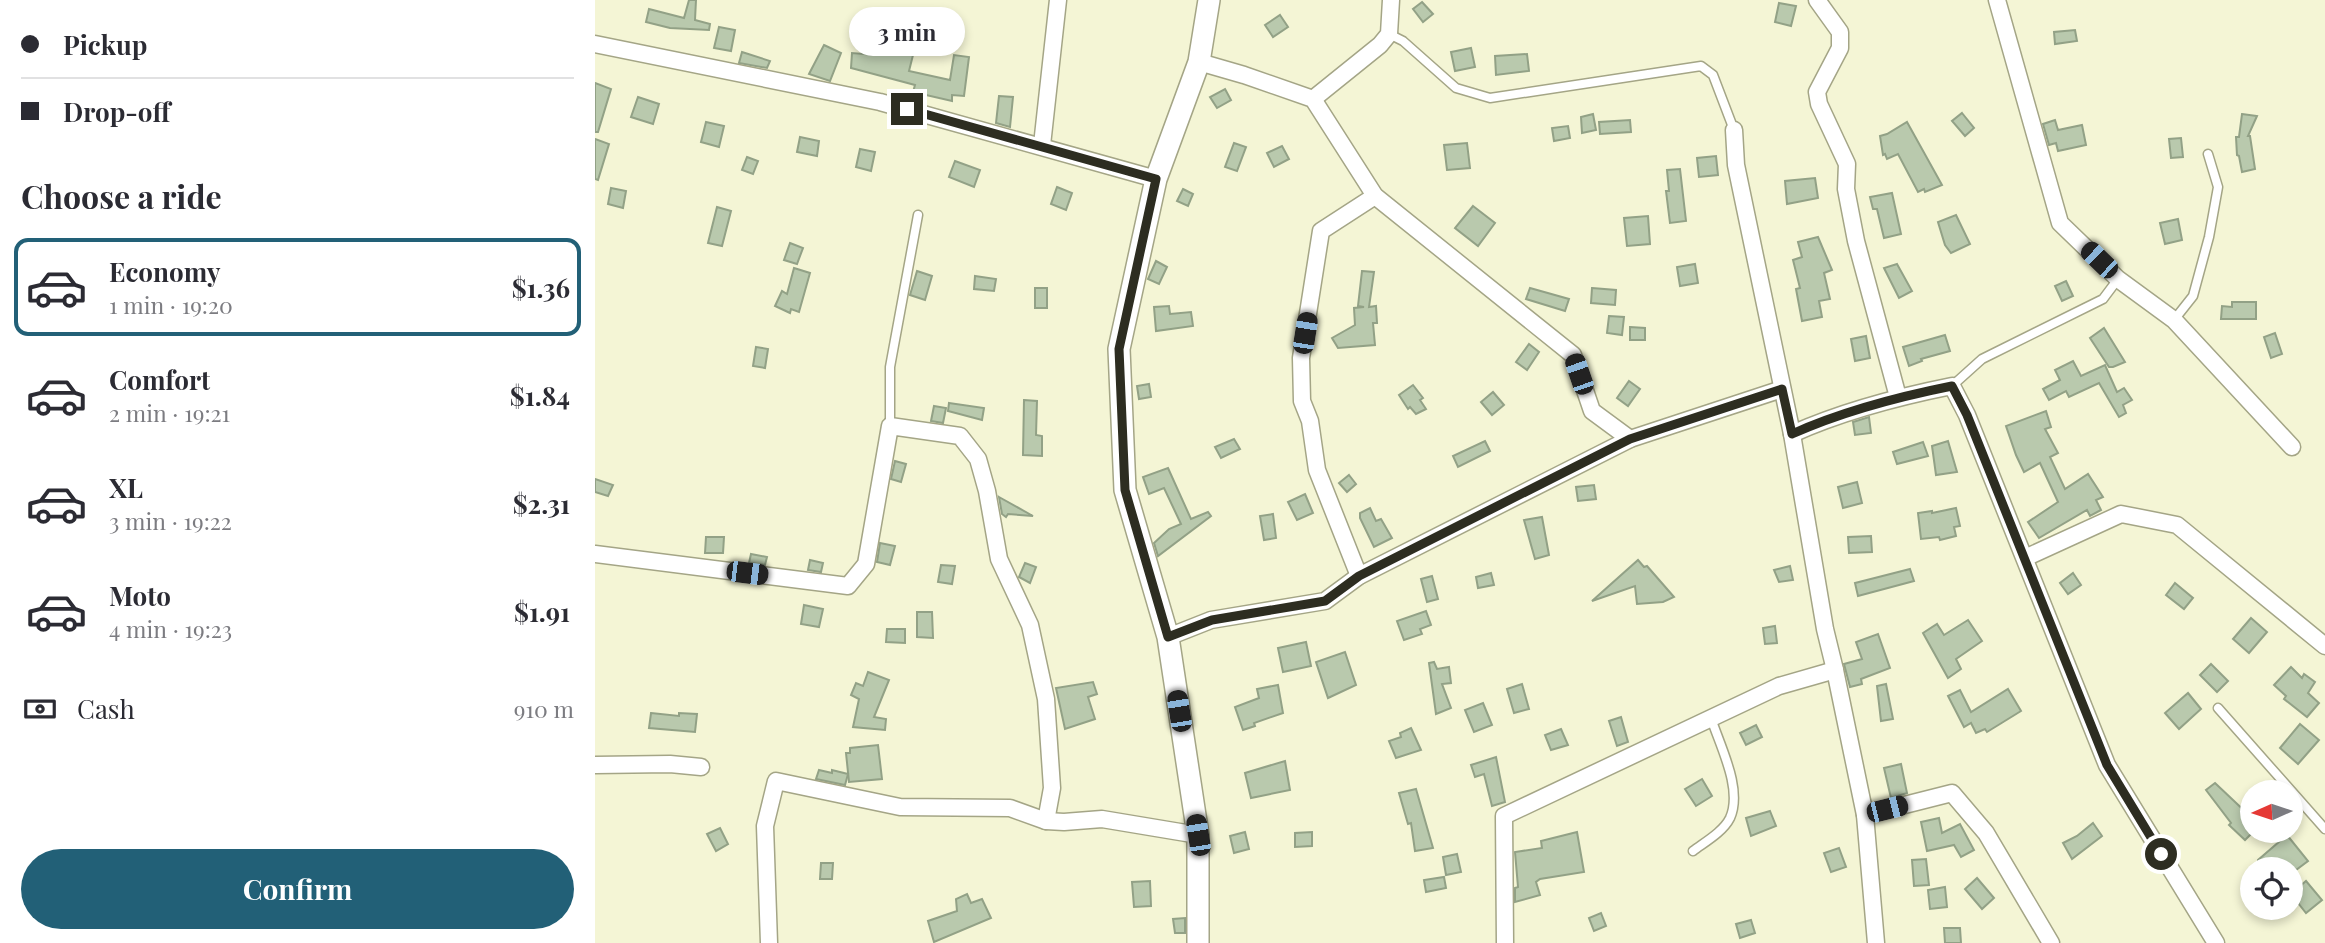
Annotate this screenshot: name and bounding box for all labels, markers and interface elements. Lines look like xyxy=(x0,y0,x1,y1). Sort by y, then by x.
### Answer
callout: 3 min xyxy=(849,7,965,56)
text: 3 min xyxy=(878,16,936,47)
text: Pickup xyxy=(63,27,147,62)
route end xyxy=(891,93,923,125)
text: Drop-off xyxy=(63,94,170,129)
text: Choose a ride xyxy=(21,174,222,217)
car xyxy=(2077,238,2122,282)
text: Economy xyxy=(109,254,220,289)
icon: car xyxy=(25,256,88,319)
text: $1.36 xyxy=(512,270,570,305)
text: 1 min · 19:20 xyxy=(109,289,233,320)
car xyxy=(1292,311,1319,355)
car xyxy=(1563,351,1596,397)
text: Comfort xyxy=(109,362,210,397)
icon: car xyxy=(25,364,88,427)
text: $1.84 xyxy=(510,378,570,413)
text: 2 min · 19:21 xyxy=(109,397,230,428)
text: XL xyxy=(109,470,143,505)
icon: car xyxy=(25,472,88,535)
text: $2.31 xyxy=(513,486,570,521)
text: 3 min · 19:22 xyxy=(109,505,232,536)
car xyxy=(725,560,770,586)
text: Moto xyxy=(109,578,171,613)
icon: car xyxy=(25,580,88,643)
text: $1.91 xyxy=(514,594,570,629)
text: 4 min · 19:23 xyxy=(109,613,232,644)
car xyxy=(1166,689,1193,733)
icon: cash xyxy=(21,690,59,728)
text: Cash xyxy=(77,691,135,726)
text: 910 m xyxy=(514,693,574,724)
north arrow xyxy=(2240,780,2303,844)
map controls xyxy=(2240,780,2303,920)
car xyxy=(1865,794,1910,824)
car xyxy=(1185,813,1212,857)
route start xyxy=(2145,838,2177,870)
button: Confirm xyxy=(21,849,574,929)
button: locate xyxy=(2240,857,2303,920)

